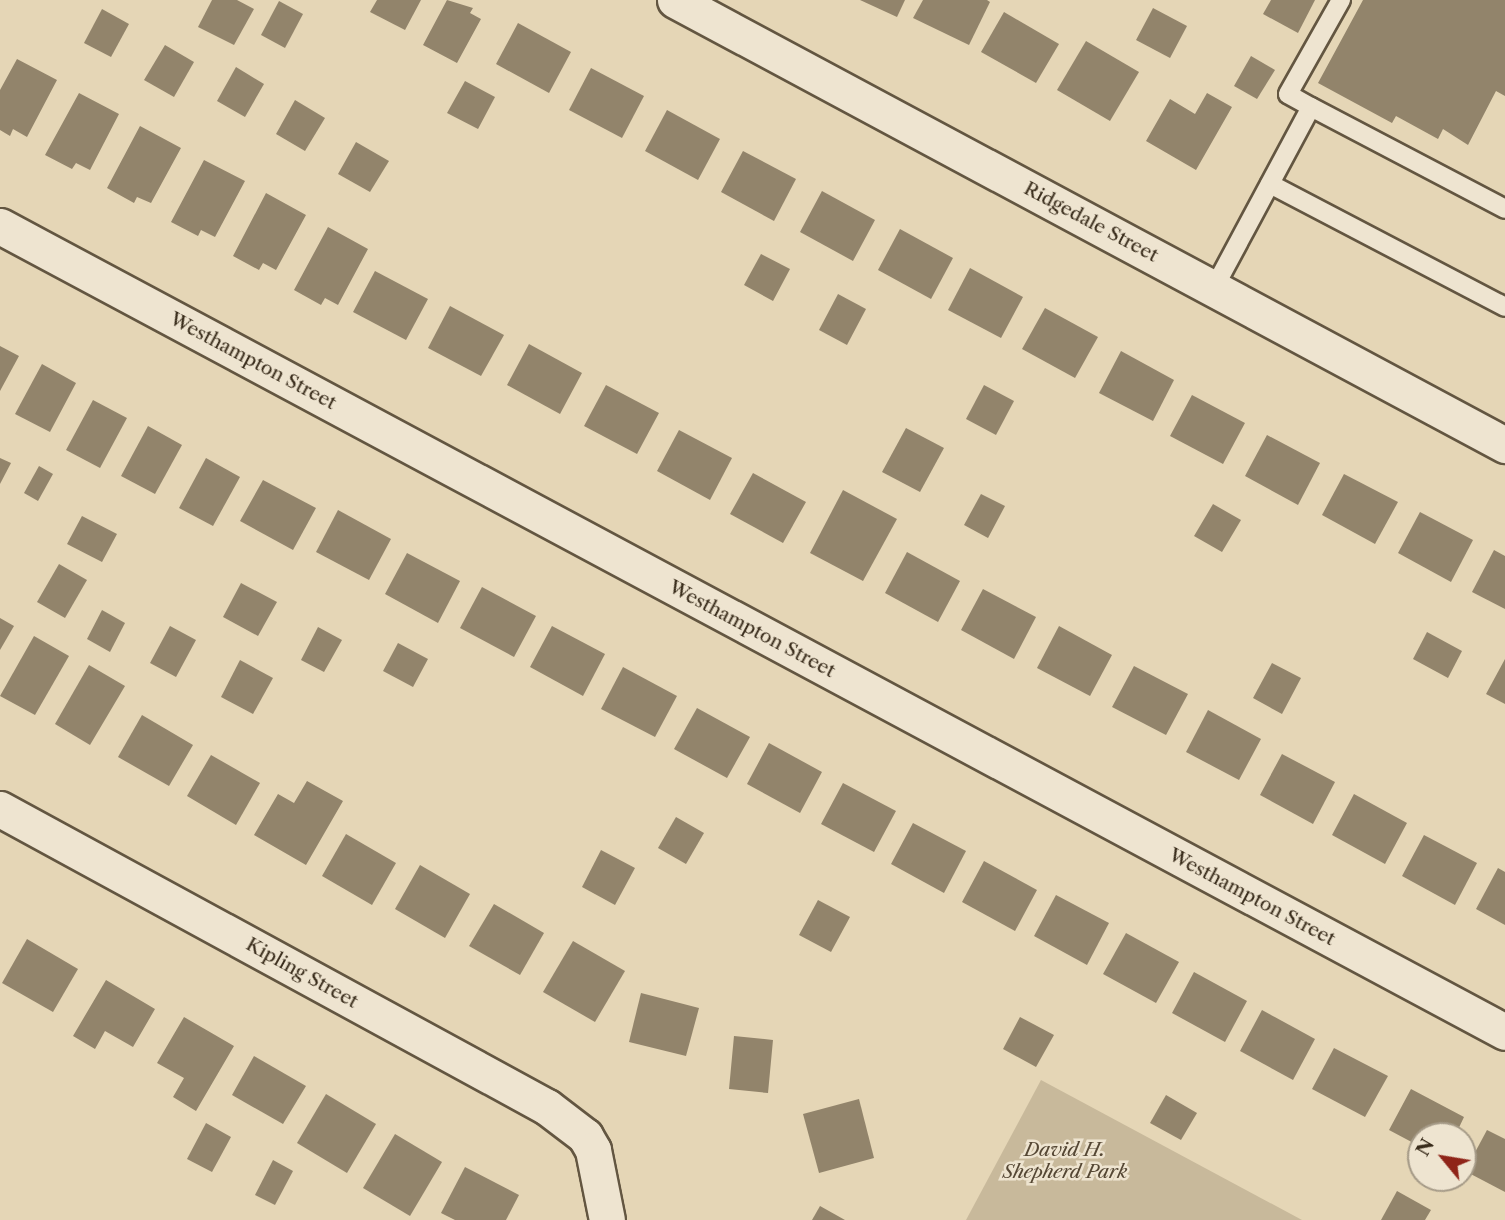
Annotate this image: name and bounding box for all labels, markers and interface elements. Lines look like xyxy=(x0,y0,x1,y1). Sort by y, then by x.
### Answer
street label: Ridgedale Street xyxy=(1020,177,1162,267)
street label: Westhampton Street xyxy=(166,307,340,415)
street label: Westhampton Street xyxy=(665,575,839,683)
street label: Westhampton Street xyxy=(1165,843,1339,951)
street label: Kipling Street xyxy=(242,933,362,1013)
north arrow xyxy=(1407,1122,1477,1192)
text: N xyxy=(1411,1134,1439,1160)
park label: David H. Shepherd Park xyxy=(1003,1139,1127,1183)

